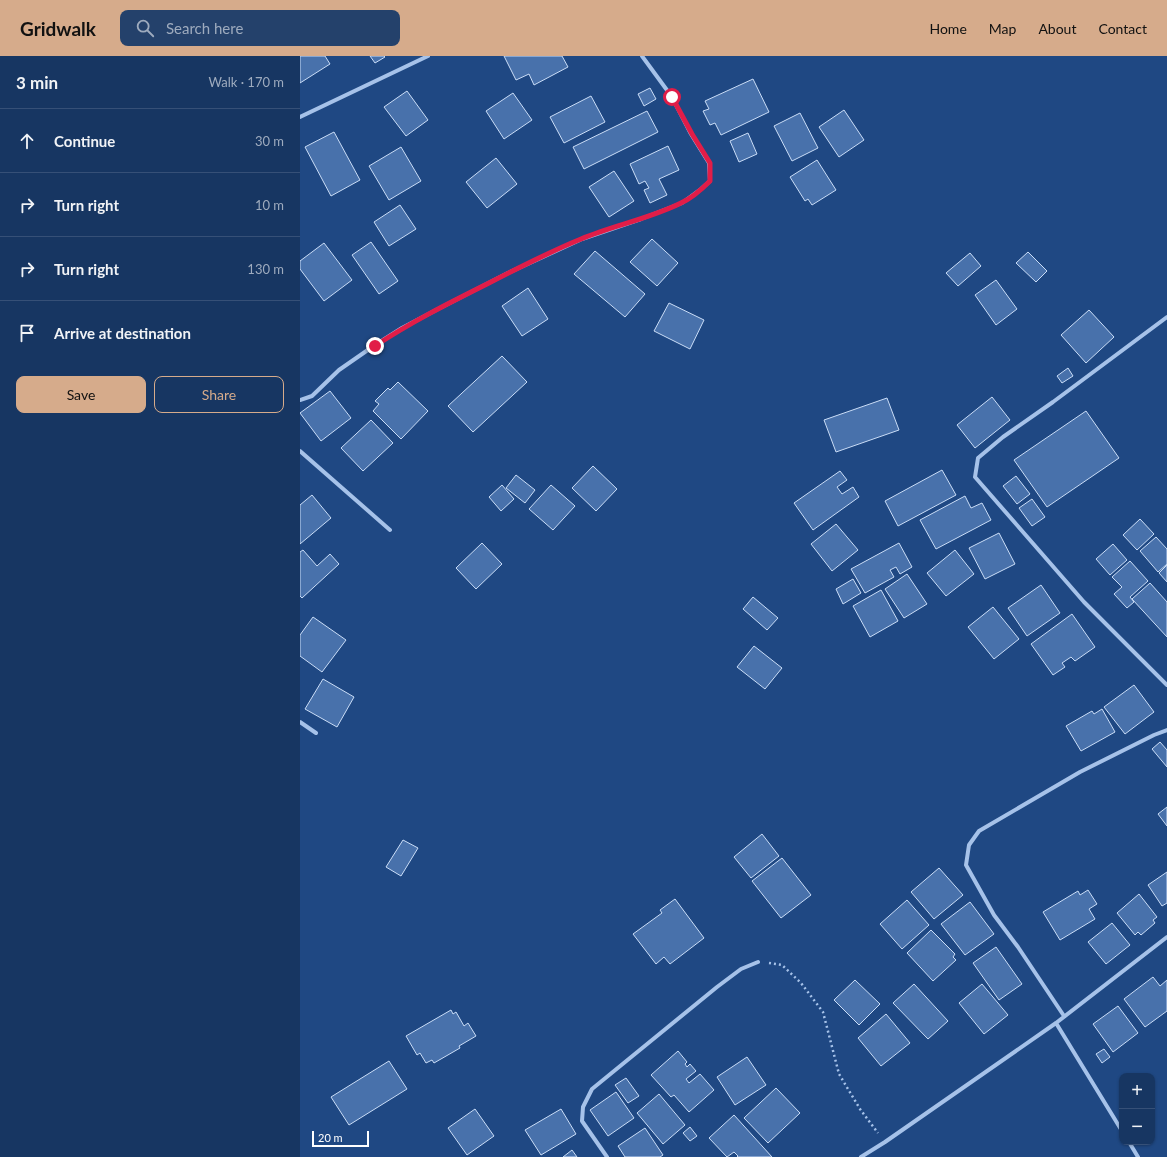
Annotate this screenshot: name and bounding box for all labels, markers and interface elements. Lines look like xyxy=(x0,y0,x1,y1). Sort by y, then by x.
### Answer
search box xyxy=(120,10,400,46)
text: Gridwalk xyxy=(20,17,96,40)
icon: search xyxy=(134,17,156,39)
text: Search here xyxy=(166,19,243,37)
text: Home xyxy=(929,20,967,37)
text: Map xyxy=(989,20,1016,37)
text: About xyxy=(1038,20,1076,37)
text: Contact xyxy=(1098,20,1147,37)
text: 3 min xyxy=(16,72,58,93)
text: Walk · 170 m xyxy=(208,74,284,90)
route start xyxy=(663,88,681,106)
icon: ahead xyxy=(16,130,38,152)
text: Continue xyxy=(54,132,115,150)
text: 30 m xyxy=(255,133,284,149)
icon: right xyxy=(16,194,38,216)
text: Turn right xyxy=(54,196,119,214)
text: 10 m xyxy=(255,197,284,213)
icon: right xyxy=(16,258,38,280)
text: Turn right xyxy=(54,260,119,278)
text: 130 m xyxy=(247,261,284,277)
icon: arrive xyxy=(16,322,38,344)
text: Arrive at destination xyxy=(54,324,191,342)
route end xyxy=(366,337,384,355)
button: Save xyxy=(16,376,146,413)
button: Share xyxy=(154,376,284,413)
map controls xyxy=(1119,1073,1155,1145)
button: + xyxy=(1119,1073,1155,1109)
button: − xyxy=(1119,1109,1155,1145)
scale bar xyxy=(312,1129,369,1148)
text: 20 m xyxy=(318,1131,343,1144)

